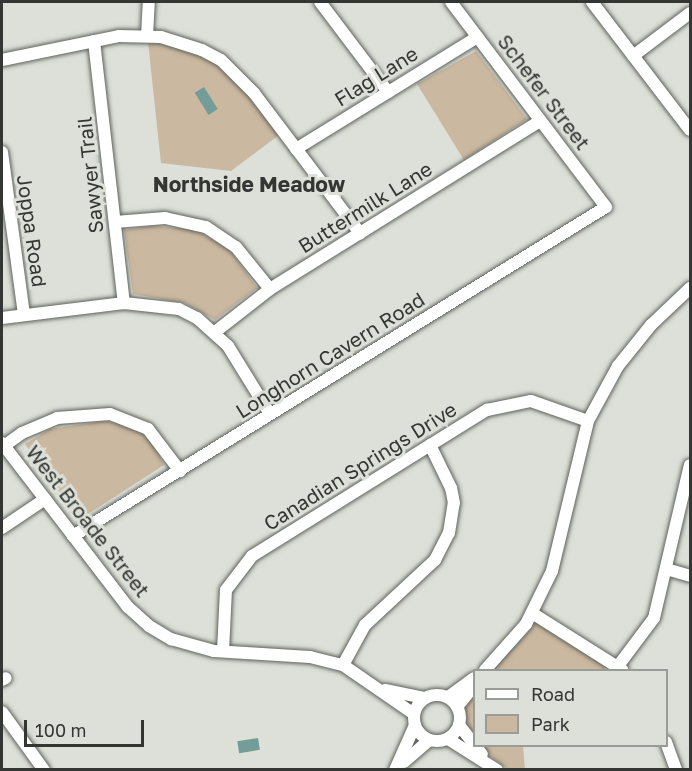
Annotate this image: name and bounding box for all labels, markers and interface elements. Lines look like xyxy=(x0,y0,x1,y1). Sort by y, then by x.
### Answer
street label: Schefer Street xyxy=(493,30,595,154)
street label: Flag Lane xyxy=(330,41,422,111)
street label: Sawyer Trail xyxy=(72,116,108,234)
street label: Buttermilk Lane xyxy=(294,156,436,258)
district label: Northside Meadow xyxy=(153,171,345,197)
street label: Joppa Road xyxy=(12,173,52,289)
street label: Longhorn Cavern Road xyxy=(231,287,429,423)
street label: Canadian Springs Drive xyxy=(259,397,461,535)
street label: West Broade Street xyxy=(21,440,155,602)
legend xyxy=(473,669,668,747)
text: Road xyxy=(531,683,575,705)
scale bar xyxy=(27,708,147,746)
text: Park xyxy=(531,713,570,735)
text: 100 m xyxy=(35,719,86,741)

